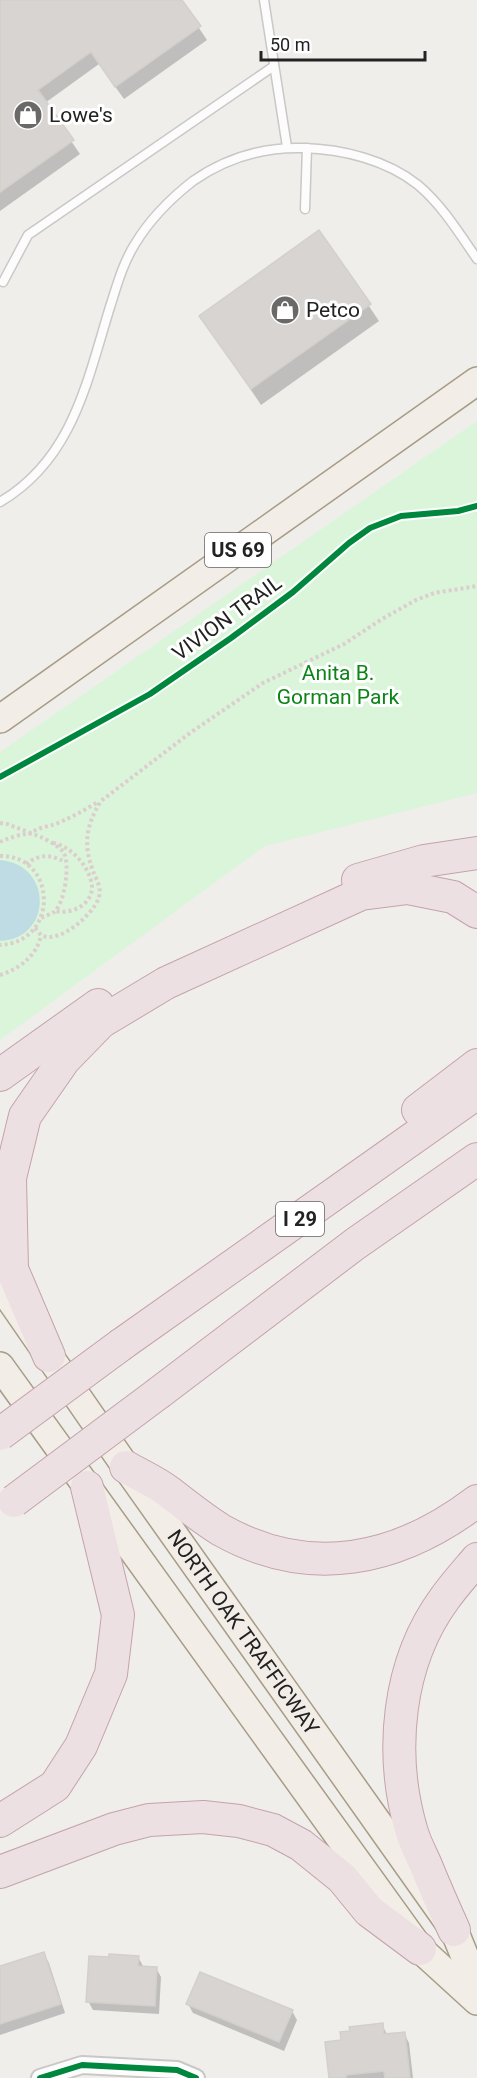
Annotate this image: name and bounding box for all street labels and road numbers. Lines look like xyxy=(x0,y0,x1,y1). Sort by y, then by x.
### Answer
road number: US 69 xyxy=(205,533,271,567)
street label: VIVION TRAIL xyxy=(168,570,286,666)
road number: I 29 xyxy=(276,1202,324,1236)
street label: NORTH OAK TRAFFICWAY xyxy=(162,1525,324,1740)

